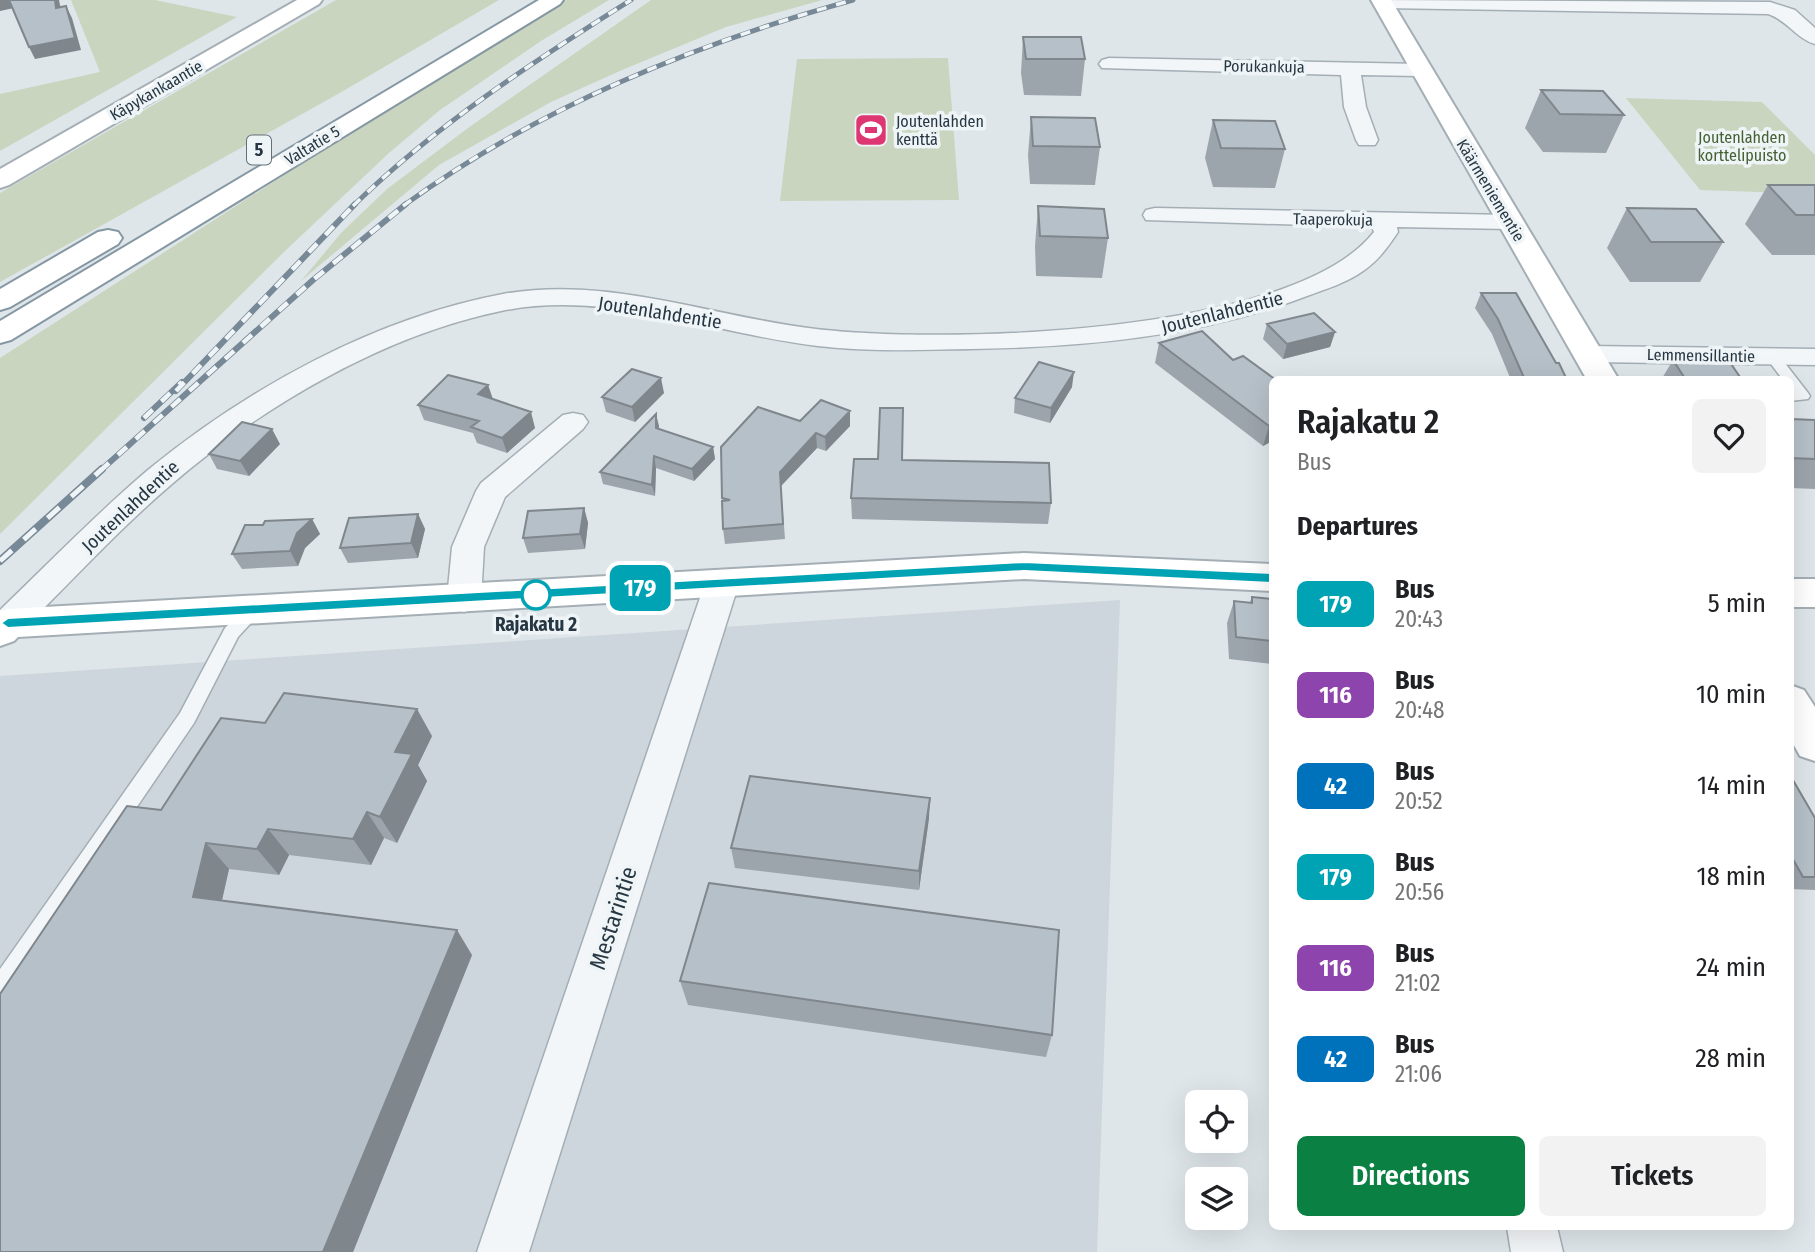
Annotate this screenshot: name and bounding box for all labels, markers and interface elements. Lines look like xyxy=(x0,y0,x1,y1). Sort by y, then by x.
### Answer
street label: Käpykankaantie xyxy=(107,56,206,125)
street label: Porukankuja xyxy=(1223,56,1305,77)
sports icon: Joutenlahden kenttä xyxy=(852,111,890,149)
place label: Joutenlahden kenttä xyxy=(896,112,984,149)
street label: Valtatie 5 xyxy=(281,122,343,169)
park label: Joutenlahden korttelipuisto xyxy=(1698,128,1786,165)
road number: 5 xyxy=(247,135,271,164)
street label: Käärmeniementie xyxy=(1453,136,1529,245)
street label: Taaperokuja xyxy=(1293,209,1373,230)
street label: Joutenlahdentie xyxy=(1159,286,1285,339)
street label: Joutenlahdentie xyxy=(597,291,723,334)
street label: Lemmensillantie xyxy=(1647,345,1755,366)
button: heart xyxy=(1692,399,1766,473)
text: Rajakatu 2 xyxy=(1297,402,1439,442)
text: Bus xyxy=(1297,448,1331,476)
street label: Joutenlahdentie xyxy=(77,455,184,557)
text: Departures xyxy=(1297,511,1418,542)
line badge: 179 xyxy=(600,565,680,611)
text: 179 xyxy=(624,574,656,602)
text: Bus xyxy=(1395,574,1434,605)
marker: Rajakatu 2 xyxy=(521,580,551,610)
text: 5 min xyxy=(1708,588,1766,619)
text: 179 xyxy=(1319,590,1352,618)
text: 20:43 xyxy=(1395,605,1443,633)
place label: Rajakatu 2 xyxy=(495,613,577,636)
text: Bus xyxy=(1395,665,1434,696)
text: 10 min xyxy=(1696,679,1766,710)
text: 116 xyxy=(1319,681,1352,709)
text: 20:48 xyxy=(1395,696,1445,724)
text: Bus xyxy=(1395,756,1434,787)
text: 14 min xyxy=(1697,770,1766,801)
text: 42 xyxy=(1324,772,1347,800)
text: 20:52 xyxy=(1395,787,1443,815)
text: Bus xyxy=(1395,847,1434,878)
text: 18 min xyxy=(1697,861,1766,892)
street label: Mestarintie xyxy=(583,863,643,973)
text: 179 xyxy=(1319,863,1352,891)
text: 20:56 xyxy=(1395,878,1444,906)
text: Bus xyxy=(1395,938,1434,969)
text: 24 min xyxy=(1696,952,1766,983)
text: 116 xyxy=(1319,954,1352,982)
text: 21:02 xyxy=(1395,969,1440,997)
text: Bus xyxy=(1395,1029,1434,1060)
text: 28 min xyxy=(1695,1043,1766,1074)
text: 42 xyxy=(1324,1045,1347,1073)
text: 21:06 xyxy=(1395,1060,1442,1088)
map controls xyxy=(1185,1090,1248,1230)
button: locate xyxy=(1185,1090,1248,1153)
button: Directions xyxy=(1297,1136,1525,1216)
button: Tickets xyxy=(1539,1136,1766,1216)
button: layers xyxy=(1185,1167,1248,1230)

